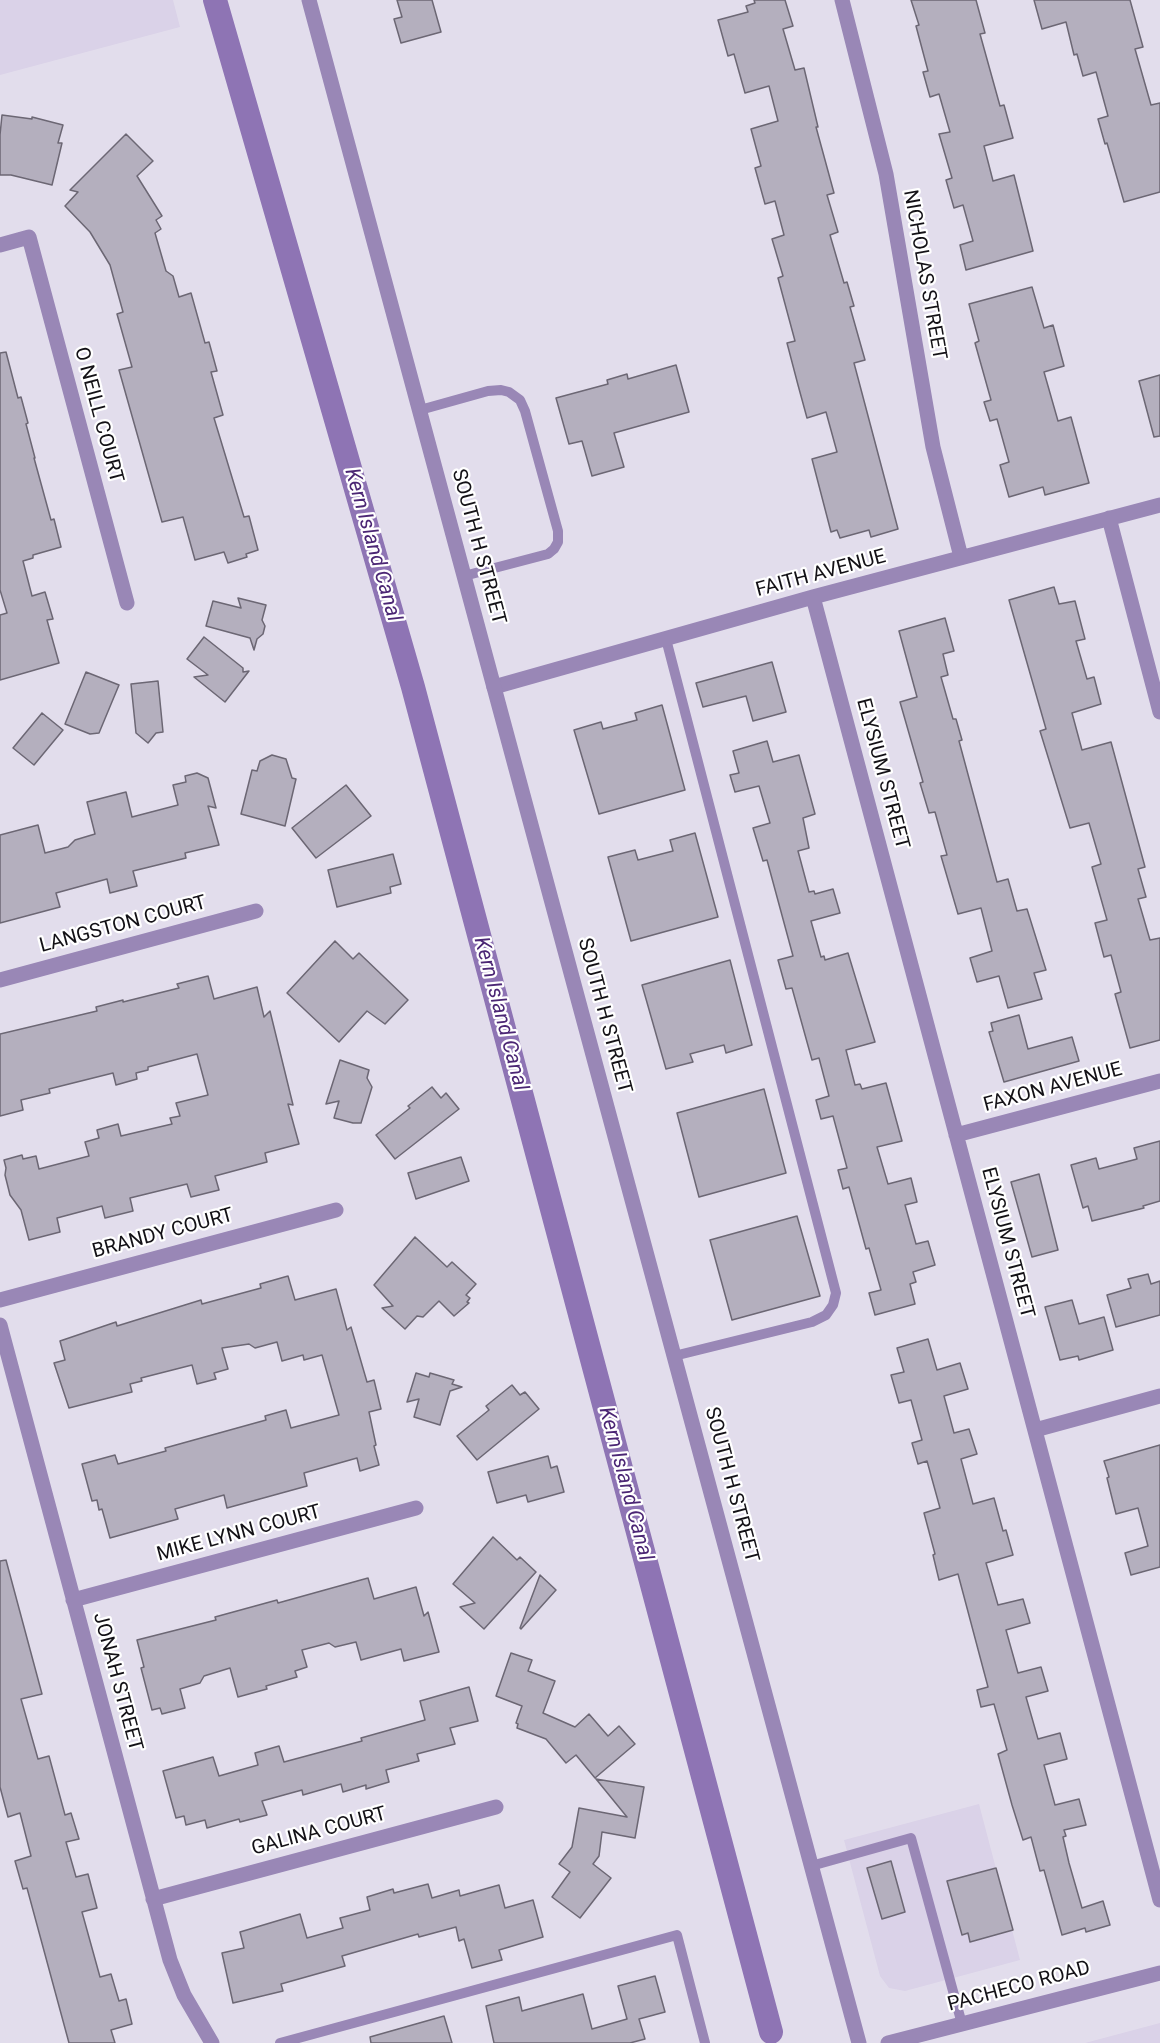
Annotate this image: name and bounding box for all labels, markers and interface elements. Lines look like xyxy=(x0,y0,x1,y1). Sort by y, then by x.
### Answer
street label: NICHOLAS STREET xyxy=(897,188,951,362)
street label: O NEILL COURT xyxy=(68,345,128,485)
water label: Kern Island Canal xyxy=(338,465,406,625)
street label: SOUTH H STREET xyxy=(446,467,510,627)
street label: FAITH AVENUE xyxy=(753,545,889,603)
street label: ELYSIUM STREET xyxy=(850,696,914,852)
street label: LANGSTON COURT xyxy=(37,891,209,959)
water label: Kern Island Canal xyxy=(467,934,533,1094)
street label: SOUTH H STREET xyxy=(572,936,636,1096)
street label: FAXON AVENUE xyxy=(981,1058,1125,1118)
street label: ELYSIUM STREET xyxy=(975,1165,1039,1321)
street label: BRANDY COURT xyxy=(90,1204,236,1264)
water label: Kern Island Canal xyxy=(592,1404,658,1564)
street label: SOUTH H STREET xyxy=(699,1405,763,1565)
street label: MIKE LYNN COURT xyxy=(154,1501,324,1567)
street label: JONAH STREET xyxy=(87,1610,147,1754)
street label: GALINA COURT xyxy=(249,1802,389,1862)
street label: PACHECO ROAD xyxy=(945,1956,1093,2018)

